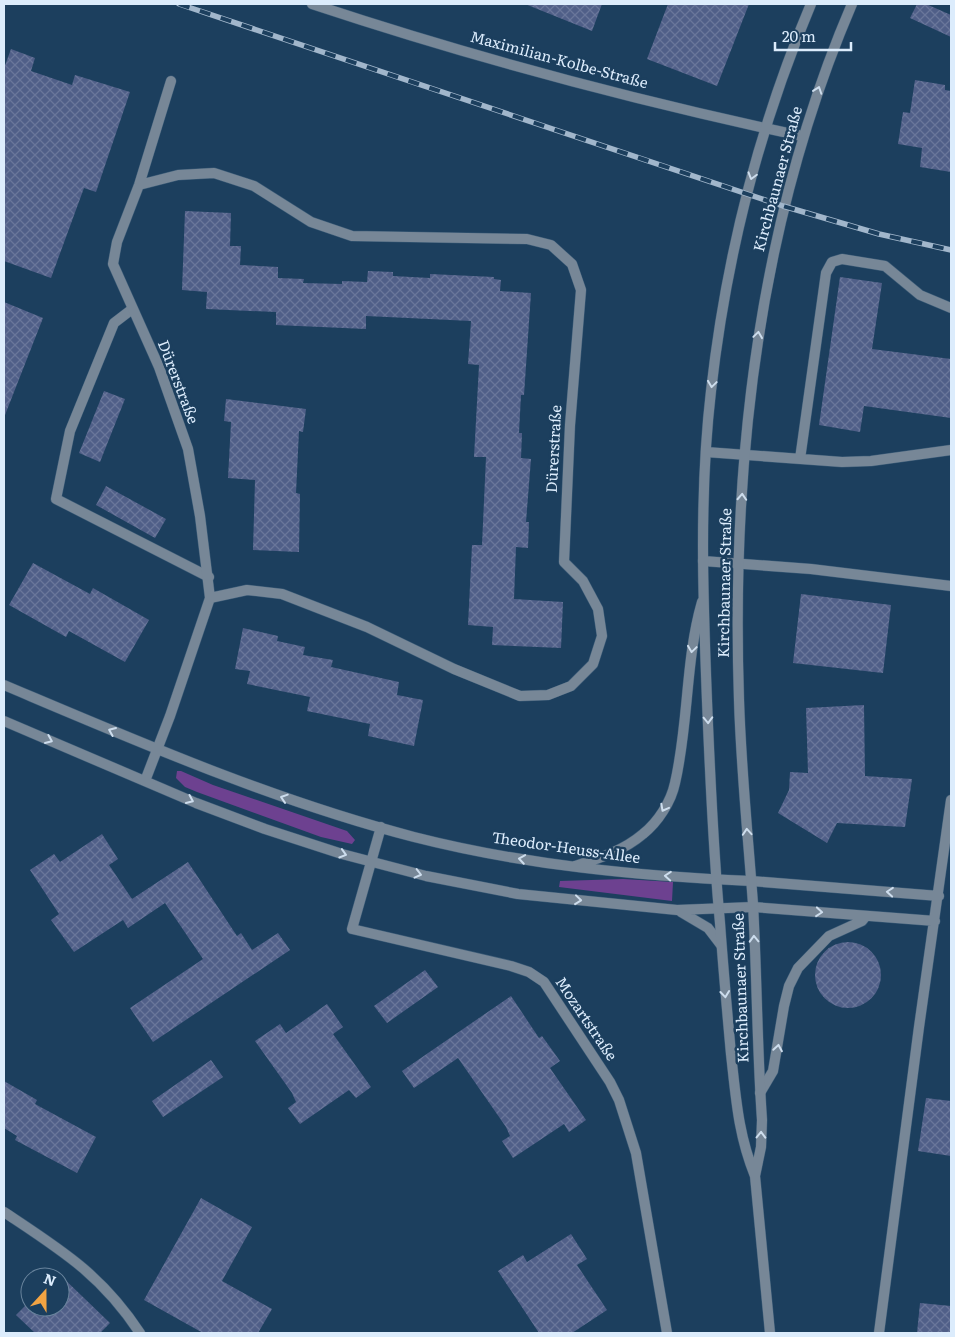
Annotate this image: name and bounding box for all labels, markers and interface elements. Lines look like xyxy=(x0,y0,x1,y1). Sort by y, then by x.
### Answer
scale bar xyxy=(775,20,851,52)
street label: Maximilian-Kolbe-Straße xyxy=(468,24,651,93)
text: 20 m xyxy=(782,24,816,47)
one-way arrow xyxy=(812,87,822,95)
street label: Kirchbaunaer Straße xyxy=(746,103,807,254)
one-way arrow xyxy=(747,171,757,179)
one-way arrow xyxy=(752,331,763,339)
street label: Dürerstraße xyxy=(153,336,206,427)
one-way arrow xyxy=(707,380,718,388)
street label: Dürerstraße xyxy=(539,404,566,494)
one-way arrow xyxy=(736,493,747,501)
street label: Kirchbaunaer Straße xyxy=(711,508,736,658)
one-way arrow xyxy=(687,645,698,653)
one-way arrow xyxy=(703,716,713,724)
one-way arrow xyxy=(108,727,117,737)
one-way arrow xyxy=(44,734,53,744)
one-way arrow xyxy=(185,794,194,805)
one-way arrow xyxy=(281,794,289,804)
one-way arrow xyxy=(660,802,670,811)
street label: Theodor-Heuss-Allee xyxy=(491,825,642,868)
one-way arrow xyxy=(742,828,753,836)
one-way arrow xyxy=(338,848,347,858)
one-way arrow xyxy=(518,854,526,865)
one-way arrow xyxy=(413,868,422,879)
one-way arrow xyxy=(664,871,672,882)
one-way arrow xyxy=(886,886,894,897)
one-way arrow xyxy=(574,894,582,905)
one-way arrow xyxy=(815,906,823,917)
street label: Kirchbaunaer Straße xyxy=(725,913,754,1063)
one-way arrow xyxy=(749,935,759,942)
street label: Mozartstraße xyxy=(551,972,624,1065)
one-way arrow xyxy=(719,990,730,998)
one-way arrow xyxy=(772,1044,783,1052)
one-way arrow xyxy=(756,1130,766,1138)
north arrow xyxy=(20,1267,70,1317)
text: N xyxy=(41,1267,59,1290)

